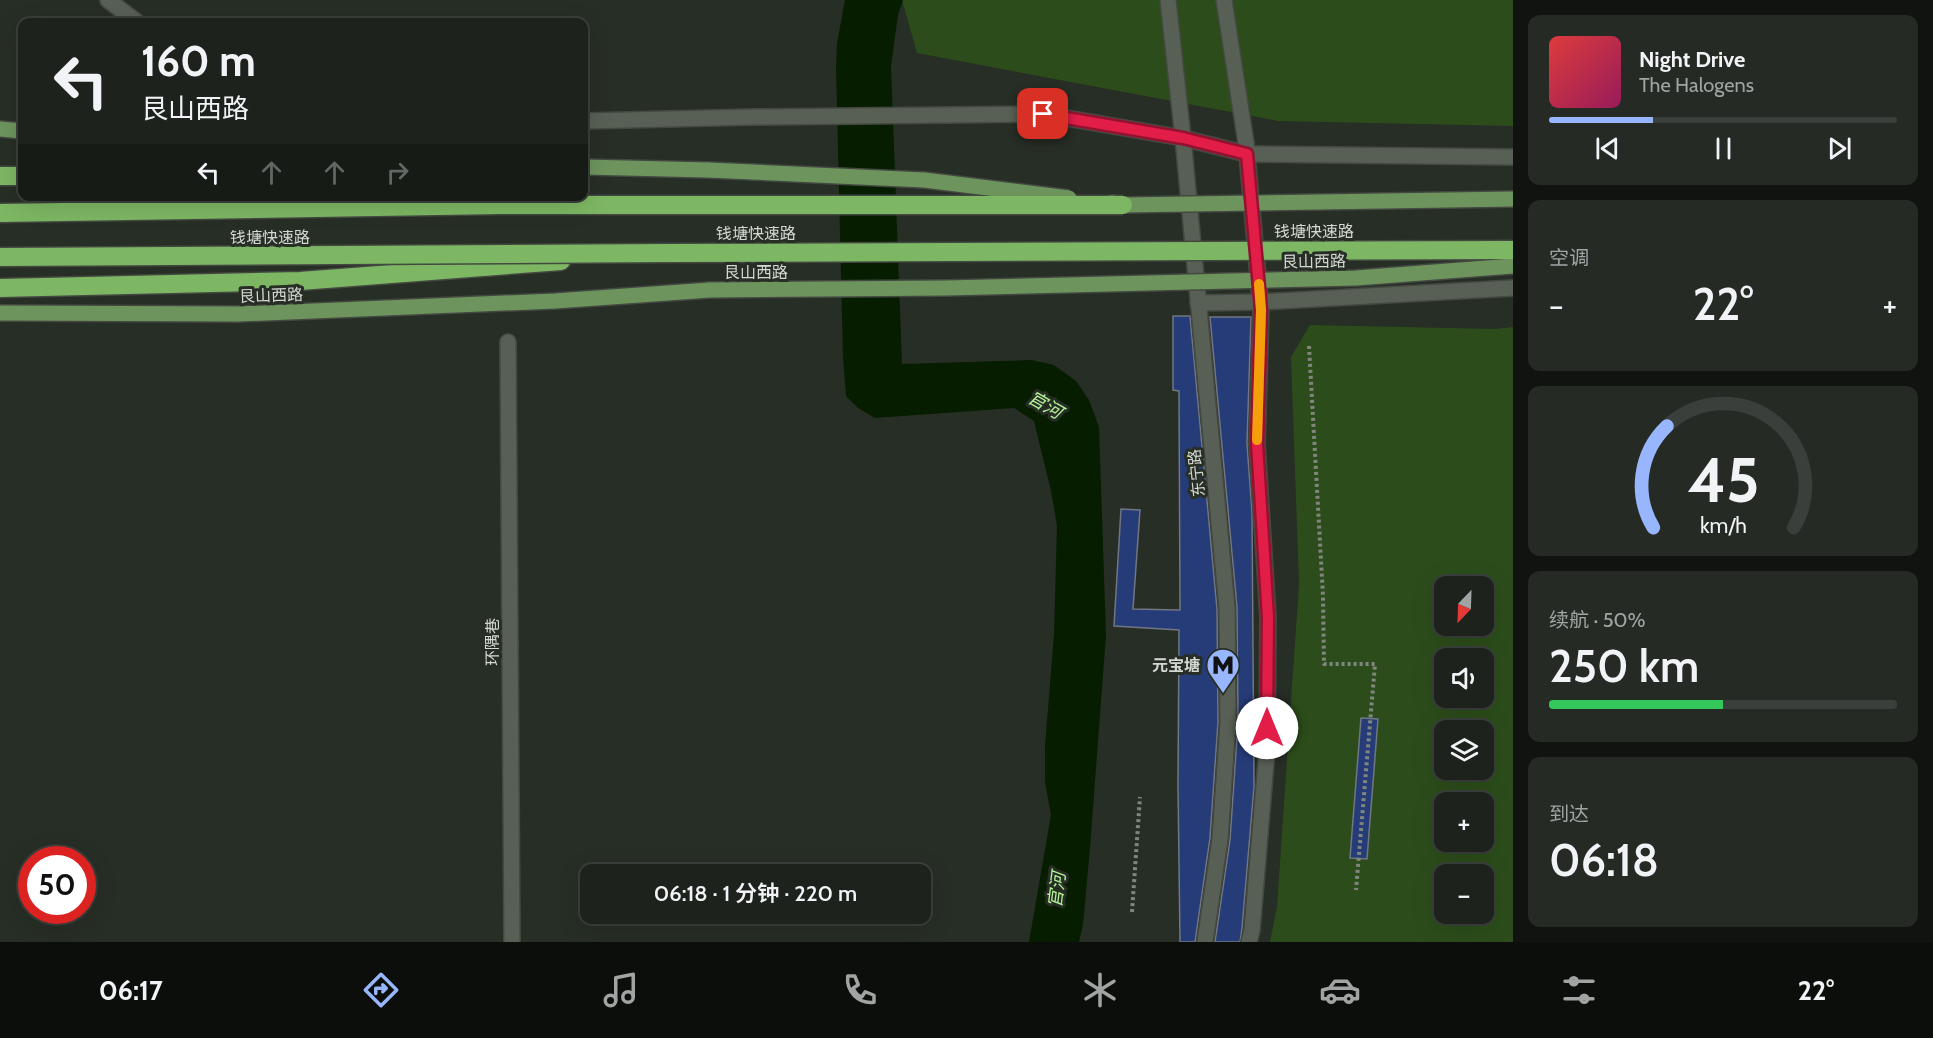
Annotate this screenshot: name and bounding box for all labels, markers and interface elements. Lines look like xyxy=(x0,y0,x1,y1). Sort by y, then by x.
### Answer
text: 160 m xyxy=(141,35,256,87)
icon: left xyxy=(42,42,120,120)
text: Night Drive xyxy=(1639,46,1745,73)
text: The Halogens xyxy=(1639,73,1754,97)
pin xyxy=(1017,88,1068,139)
text: 艮山西路 xyxy=(141,92,249,125)
icon: arrive xyxy=(1026,97,1059,130)
icon: previous xyxy=(1591,132,1624,165)
icon: pause xyxy=(1707,132,1740,165)
icon: next xyxy=(1823,132,1856,165)
icon: left xyxy=(192,156,225,189)
icon: ahead xyxy=(255,156,288,189)
icon: ahead xyxy=(318,156,351,189)
icon: right xyxy=(381,156,414,189)
street label: 钱塘快速路 xyxy=(1274,222,1354,241)
street label: 钱塘快速路 xyxy=(716,224,796,243)
street label: 钱塘快速路 xyxy=(230,228,310,247)
text: 空调 xyxy=(1549,246,1589,270)
street label: 艮山西路 xyxy=(1282,251,1346,272)
street label: 艮山西路 xyxy=(724,263,788,282)
text: 22° xyxy=(1693,277,1753,331)
street label: 艮山西路 xyxy=(239,285,303,306)
text: − xyxy=(1549,285,1564,325)
text: + xyxy=(1882,285,1897,325)
water label: 官河 xyxy=(1024,386,1069,425)
text: 45 xyxy=(1687,442,1759,518)
street label: 东宁路 xyxy=(1185,448,1208,498)
text: km/h xyxy=(1700,512,1746,538)
north arrow xyxy=(1434,576,1494,636)
map controls xyxy=(1434,576,1494,924)
text: 续航 · 50% xyxy=(1549,608,1646,632)
street label: 环隅巷 xyxy=(483,618,502,666)
text: 250 km xyxy=(1549,639,1699,693)
metro station icon: 元宝塘 xyxy=(1205,647,1241,694)
button: sound xyxy=(1434,648,1494,708)
place label: 元宝塘 xyxy=(1152,656,1200,675)
position arrow xyxy=(1235,696,1299,760)
button: layers xyxy=(1434,720,1494,780)
button: + xyxy=(1434,792,1494,852)
text: 到达 xyxy=(1549,802,1589,826)
text: 06:18 xyxy=(1549,833,1659,887)
speed limit sign: 50 xyxy=(18,846,96,924)
button: − xyxy=(1434,864,1494,924)
water label: 官河 xyxy=(1044,868,1070,909)
text: 06:18 · 1 分钟 · 220 m xyxy=(654,880,857,907)
icon: directions xyxy=(360,969,402,1011)
icon: music xyxy=(600,969,642,1011)
icon: phone xyxy=(839,969,881,1011)
icon: climate xyxy=(1079,969,1121,1011)
icon: car xyxy=(1319,969,1361,1011)
icon: filters xyxy=(1558,969,1600,1011)
text: 06:17 xyxy=(99,974,163,1007)
text: 22° xyxy=(1798,974,1834,1007)

